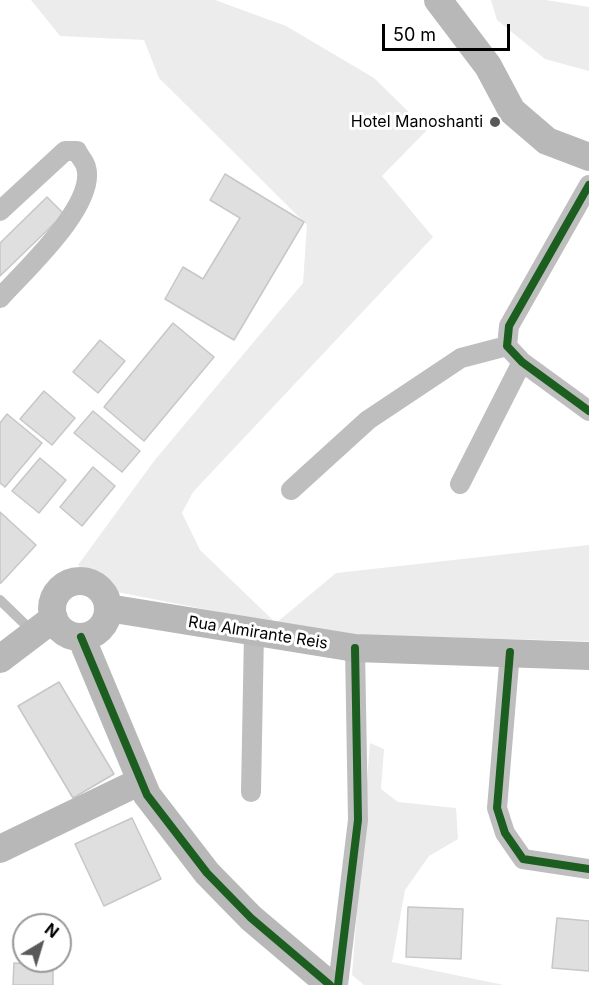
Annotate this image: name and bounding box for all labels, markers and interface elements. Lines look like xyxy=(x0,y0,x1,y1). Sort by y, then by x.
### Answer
scale bar xyxy=(385,12,512,50)
text: 50 m xyxy=(393,24,436,45)
place label: Hotel Manoshanti xyxy=(351,112,483,132)
marker: Hotel Manoshanti xyxy=(488,115,502,129)
street label: Rua Almirante Reis xyxy=(187,612,329,654)
north arrow xyxy=(12,913,72,973)
text: N xyxy=(41,919,63,942)

